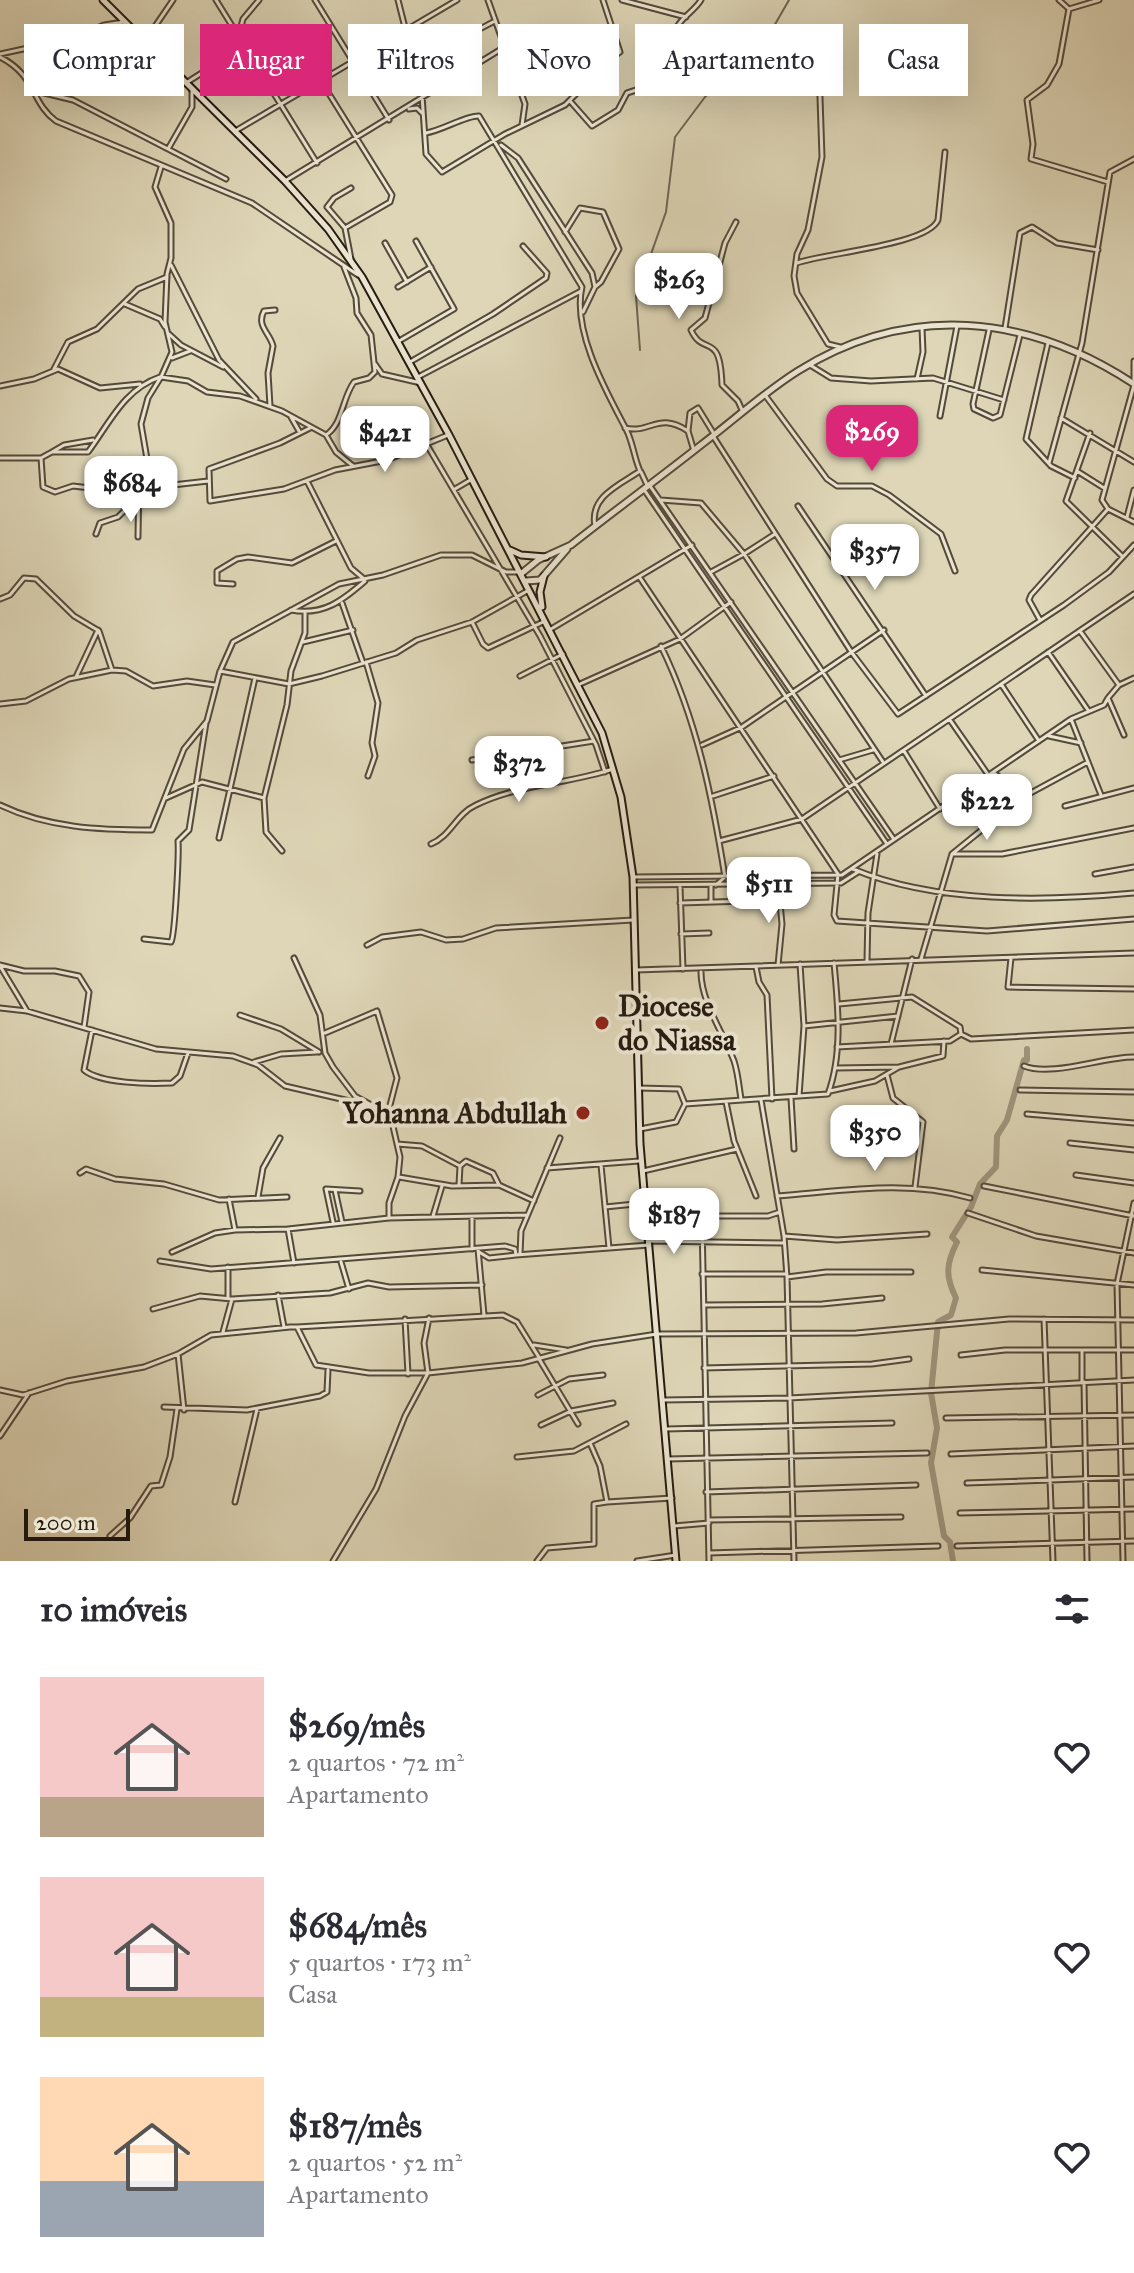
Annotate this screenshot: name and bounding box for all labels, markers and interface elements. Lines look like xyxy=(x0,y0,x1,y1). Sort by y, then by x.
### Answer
chip: Comprar xyxy=(24,24,184,96)
chip: Alugar xyxy=(200,24,332,96)
chip: Filtros xyxy=(348,24,482,96)
chip: Novo xyxy=(498,24,619,96)
chip: Apartamento xyxy=(635,24,843,96)
chip: Casa xyxy=(859,24,968,96)
pin: $263 xyxy=(632,253,726,321)
text: $263 xyxy=(653,263,705,295)
pin: $269 xyxy=(825,405,919,473)
pin: $421 xyxy=(338,406,432,474)
text: $269 xyxy=(844,415,900,447)
text: $421 xyxy=(358,416,412,448)
pin: $684 xyxy=(84,456,178,524)
text: $684 xyxy=(102,466,160,498)
pin: $357 xyxy=(828,524,922,592)
text: $357 xyxy=(849,534,901,566)
pin: $372 xyxy=(472,736,566,804)
text: $372 xyxy=(493,746,545,778)
pin: $222 xyxy=(940,774,1034,842)
text: $222 xyxy=(960,784,1014,816)
pin: $511 xyxy=(722,857,816,925)
text: $511 xyxy=(745,867,793,899)
place label: Diocese do Niassa xyxy=(618,988,737,1058)
marker: Diocese do Niassa xyxy=(593,1014,611,1032)
place label: Yohanna Abdullah xyxy=(342,1095,567,1131)
marker: Yohanna Abdullah xyxy=(574,1104,592,1122)
pin: $350 xyxy=(828,1105,922,1173)
text: $350 xyxy=(848,1115,902,1147)
pin: $187 xyxy=(627,1188,721,1256)
text: $187 xyxy=(647,1198,701,1230)
scale bar xyxy=(24,1505,130,1541)
text: 200 m xyxy=(36,1509,96,1536)
icon: filters xyxy=(1050,1587,1094,1631)
text: 10 imóveis xyxy=(40,1589,187,1630)
text: $269/mês xyxy=(288,1705,425,1746)
icon: home xyxy=(104,1709,200,1805)
icon: heart xyxy=(1050,1735,1094,1779)
text: 2 quartos · 72 m² xyxy=(288,1746,464,1778)
text: Apartamento xyxy=(288,1778,429,1810)
text: $684/mês xyxy=(288,1905,427,1946)
icon: home xyxy=(104,1909,200,2005)
icon: heart xyxy=(1050,1935,1094,1979)
text: 5 quartos · 173 m² xyxy=(288,1946,471,1978)
text: Casa xyxy=(288,1978,337,2010)
text: $187/mês xyxy=(288,2105,422,2146)
icon: home xyxy=(104,2109,200,2205)
icon: heart xyxy=(1050,2135,1094,2179)
text: 2 quartos · 52 m² xyxy=(288,2146,462,2178)
text: Apartamento xyxy=(288,2178,429,2210)

